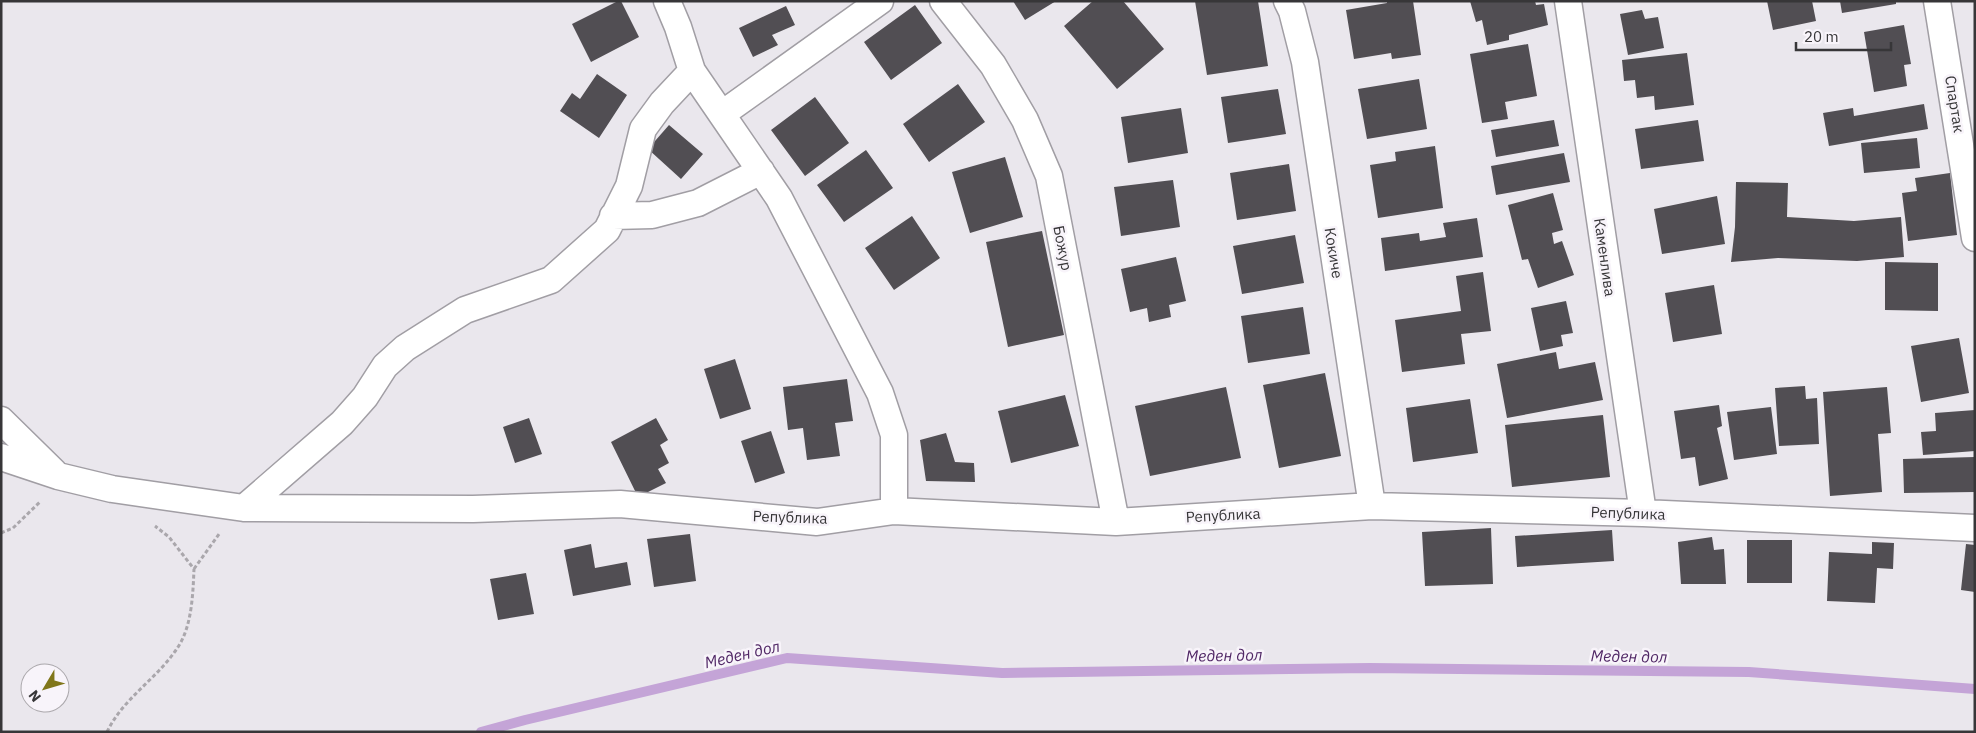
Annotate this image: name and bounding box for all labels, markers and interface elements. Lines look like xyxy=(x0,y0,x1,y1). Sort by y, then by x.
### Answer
scale bar xyxy=(1796,20,1891,52)
text: 20 m xyxy=(1804,27,1839,46)
street label: Спартак xyxy=(1941,74,1969,134)
street label: Каменлива xyxy=(1590,217,1620,297)
street label: Божур xyxy=(1049,224,1077,272)
street label: Кокиче xyxy=(1321,226,1347,280)
street label: Република xyxy=(1590,502,1666,524)
street label: Република xyxy=(1185,504,1261,526)
street label: Република xyxy=(752,506,828,528)
water label: Меден дол xyxy=(702,636,782,672)
water label: Меден дол xyxy=(1185,644,1263,666)
water label: Меден дол xyxy=(1590,645,1668,667)
north arrow xyxy=(20,663,70,713)
text: N xyxy=(25,686,45,706)

